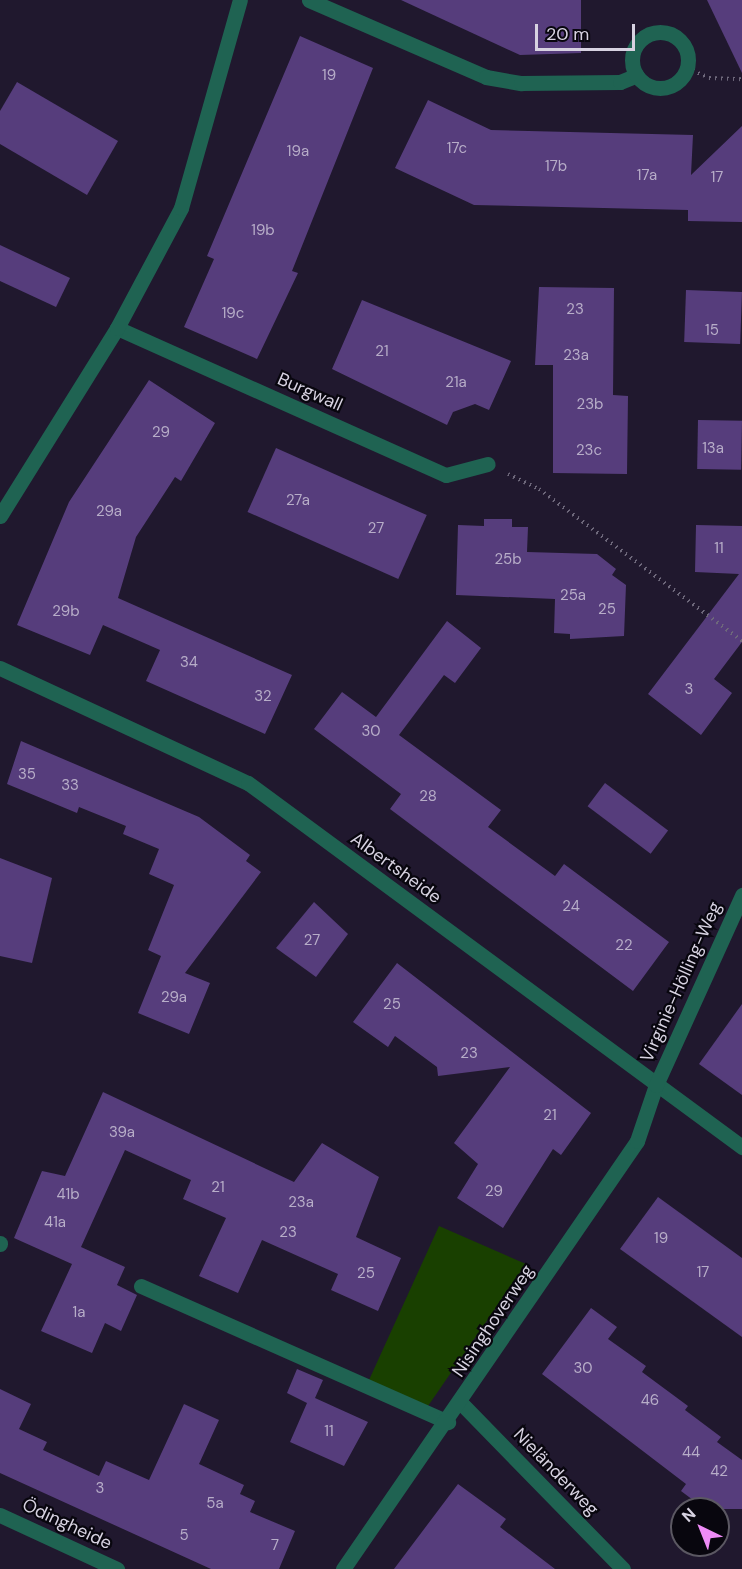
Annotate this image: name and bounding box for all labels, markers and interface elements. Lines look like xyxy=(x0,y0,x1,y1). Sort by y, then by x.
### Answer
scale bar xyxy=(538,12,638,50)
text: 20 m xyxy=(546,22,589,46)
house number: 19 xyxy=(322,67,336,85)
house number: 17c xyxy=(447,140,467,158)
house number: 19a xyxy=(287,143,309,161)
house number: 17b xyxy=(545,158,567,176)
house number: 17a xyxy=(637,167,657,185)
house number: 17 xyxy=(711,169,723,187)
house number: 19b xyxy=(251,222,275,240)
house number: 23 xyxy=(566,301,584,319)
house number: 19c xyxy=(222,305,244,323)
house number: 15 xyxy=(705,322,719,340)
house number: 21 xyxy=(375,343,389,361)
house number: 23a xyxy=(563,347,589,365)
street label: Burgwall xyxy=(274,368,346,416)
house number: 21a xyxy=(445,374,467,392)
house number: 23b xyxy=(577,396,603,414)
house number: 29 xyxy=(152,424,170,442)
house number: 13a xyxy=(702,440,724,458)
house number: 23c xyxy=(576,442,602,460)
house number: 27a xyxy=(286,492,310,510)
house number: 29a xyxy=(96,503,122,521)
house number: 27 xyxy=(368,520,384,538)
house number: 11 xyxy=(714,540,724,558)
house number: 25b xyxy=(494,551,522,569)
house number: 25a xyxy=(560,587,586,605)
house number: 25 xyxy=(598,601,616,619)
house number: 29b xyxy=(52,603,80,621)
house number: 34 xyxy=(180,654,198,672)
house number: 3 xyxy=(685,681,693,699)
house number: 32 xyxy=(254,688,272,706)
house number: 30 xyxy=(361,723,381,741)
house number: 35 xyxy=(18,766,36,784)
house number: 33 xyxy=(61,777,79,795)
house number: 28 xyxy=(419,788,437,806)
street label: Albertsheide xyxy=(347,828,445,908)
house number: 24 xyxy=(562,898,580,916)
street label: Virginie-Hölling-Weg xyxy=(636,898,726,1066)
house number: 27 xyxy=(304,932,320,950)
house number: 22 xyxy=(615,937,633,955)
house number: 29a xyxy=(161,989,187,1007)
house number: 25 xyxy=(383,996,401,1014)
house number: 23 xyxy=(460,1045,478,1063)
house number: 21 xyxy=(543,1107,557,1125)
house number: 39a xyxy=(109,1124,135,1142)
house number: 21 xyxy=(211,1179,225,1197)
house number: 29 xyxy=(485,1183,503,1201)
house number: 41b xyxy=(56,1186,80,1204)
house number: 23a xyxy=(288,1194,314,1212)
house number: 41a xyxy=(44,1214,66,1232)
house number: 23 xyxy=(279,1224,297,1242)
house number: 19 xyxy=(654,1230,668,1248)
street label: Nisinghoverweg xyxy=(448,1261,538,1381)
house number: 17 xyxy=(697,1264,709,1282)
house number: 25 xyxy=(357,1265,375,1283)
house number: 1a xyxy=(73,1304,85,1322)
house number: 30 xyxy=(573,1360,593,1378)
house number: 46 xyxy=(641,1392,659,1410)
house number: 11 xyxy=(324,1423,334,1441)
street label: Nieländerweg xyxy=(509,1424,603,1520)
house number: 44 xyxy=(682,1444,700,1462)
house number: 42 xyxy=(710,1463,728,1481)
house number: 3 xyxy=(96,1480,104,1498)
street label: Ödingheide xyxy=(19,1494,115,1554)
house number: 5a xyxy=(206,1495,224,1513)
north arrow xyxy=(670,1497,730,1557)
text: N xyxy=(677,1503,700,1527)
house number: 5 xyxy=(179,1527,189,1545)
house number: 7 xyxy=(271,1537,279,1555)

